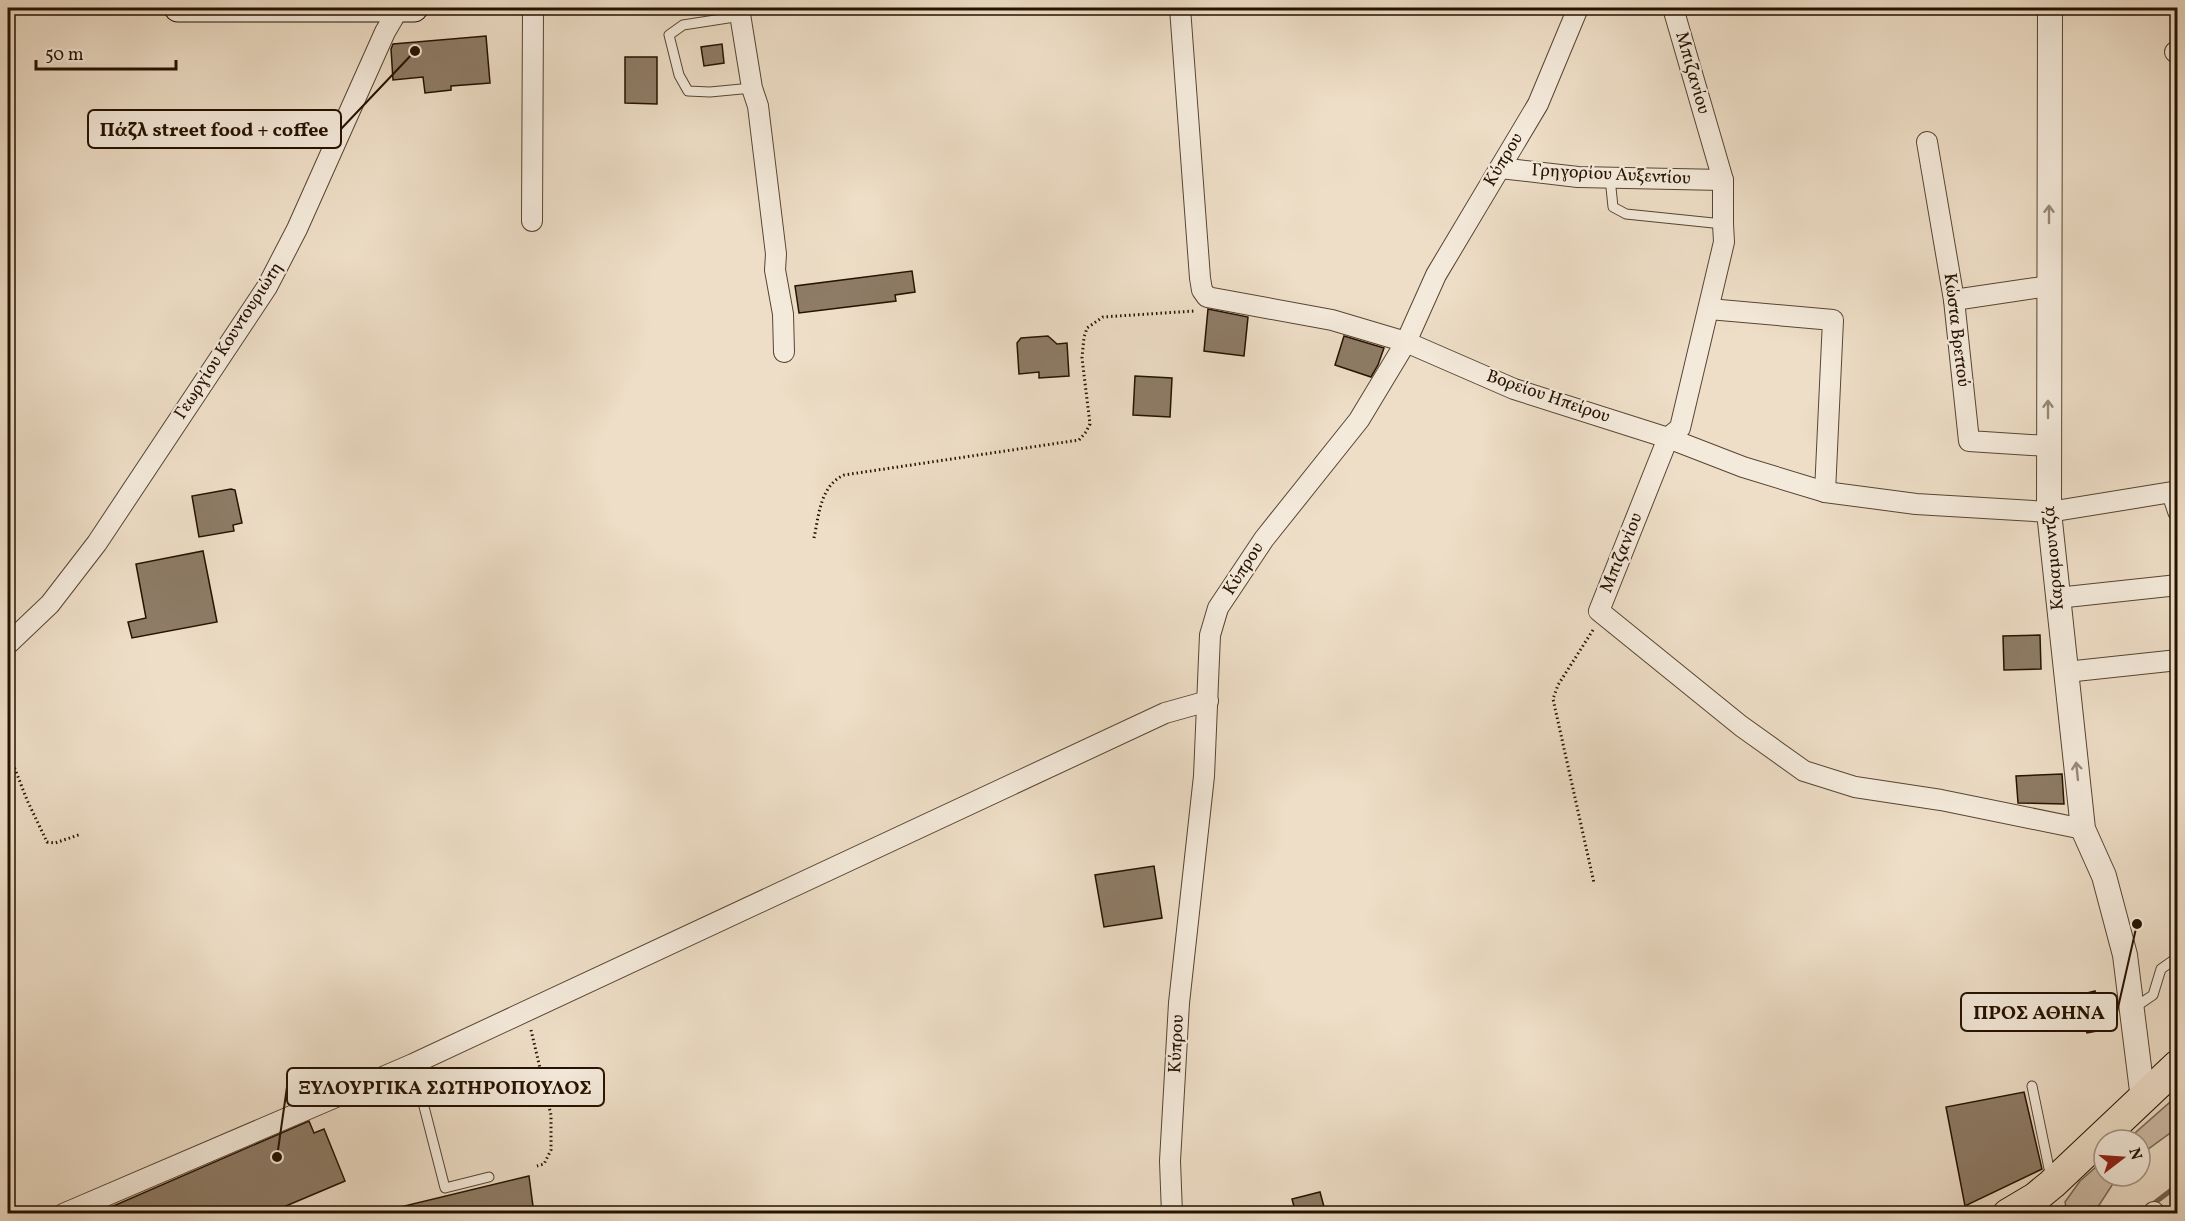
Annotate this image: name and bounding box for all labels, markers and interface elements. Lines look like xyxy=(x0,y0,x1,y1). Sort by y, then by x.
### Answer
street label: Μπιζανίου xyxy=(1668,29,1716,117)
scale bar xyxy=(36,33,176,71)
text: 50 m xyxy=(45,43,84,68)
callout: Πάζλ street food + coffee xyxy=(88,110,341,148)
text: Πάζλ street food + coffee xyxy=(99,117,329,145)
street label: Κύπρου xyxy=(1478,128,1530,192)
street label: Γρηγορίου Αυξεντίου xyxy=(1531,158,1691,192)
one-way arrow xyxy=(2043,205,2055,225)
street label: Γεωργίου Κουντουριώτη xyxy=(169,257,289,425)
street label: Κώστα Βρεττού xyxy=(1937,272,1975,388)
street label: Βορείου Ηπείρου xyxy=(1483,364,1613,430)
one-way arrow xyxy=(2042,400,2054,420)
street label: Καραμουντζά xyxy=(2037,504,2071,611)
street label: Μπιζανίου xyxy=(1595,509,1649,597)
street label: Κύπρου xyxy=(1218,538,1270,600)
one-way arrow xyxy=(2071,761,2082,781)
callout: ΠΡΟΣ ΑΘΗΝΑ xyxy=(1961,993,2117,1031)
text: ΠΡΟΣ ΑΘΗΝΑ xyxy=(1973,1000,2105,1028)
street label: Κύπρου xyxy=(1163,1014,1191,1074)
callout: ΞΥΛΟΥΡΓΙΚΑ ΣΩΤΗΡΟΠΟΥΛΟΣ xyxy=(287,1068,604,1106)
text: ΞΥΛΟΥΡΓΙΚΑ ΣΩΤΗΡΟΠΟΥΛΟΣ xyxy=(298,1075,592,1103)
north arrow xyxy=(2092,1128,2152,1188)
text: N xyxy=(2122,1145,2147,1163)

